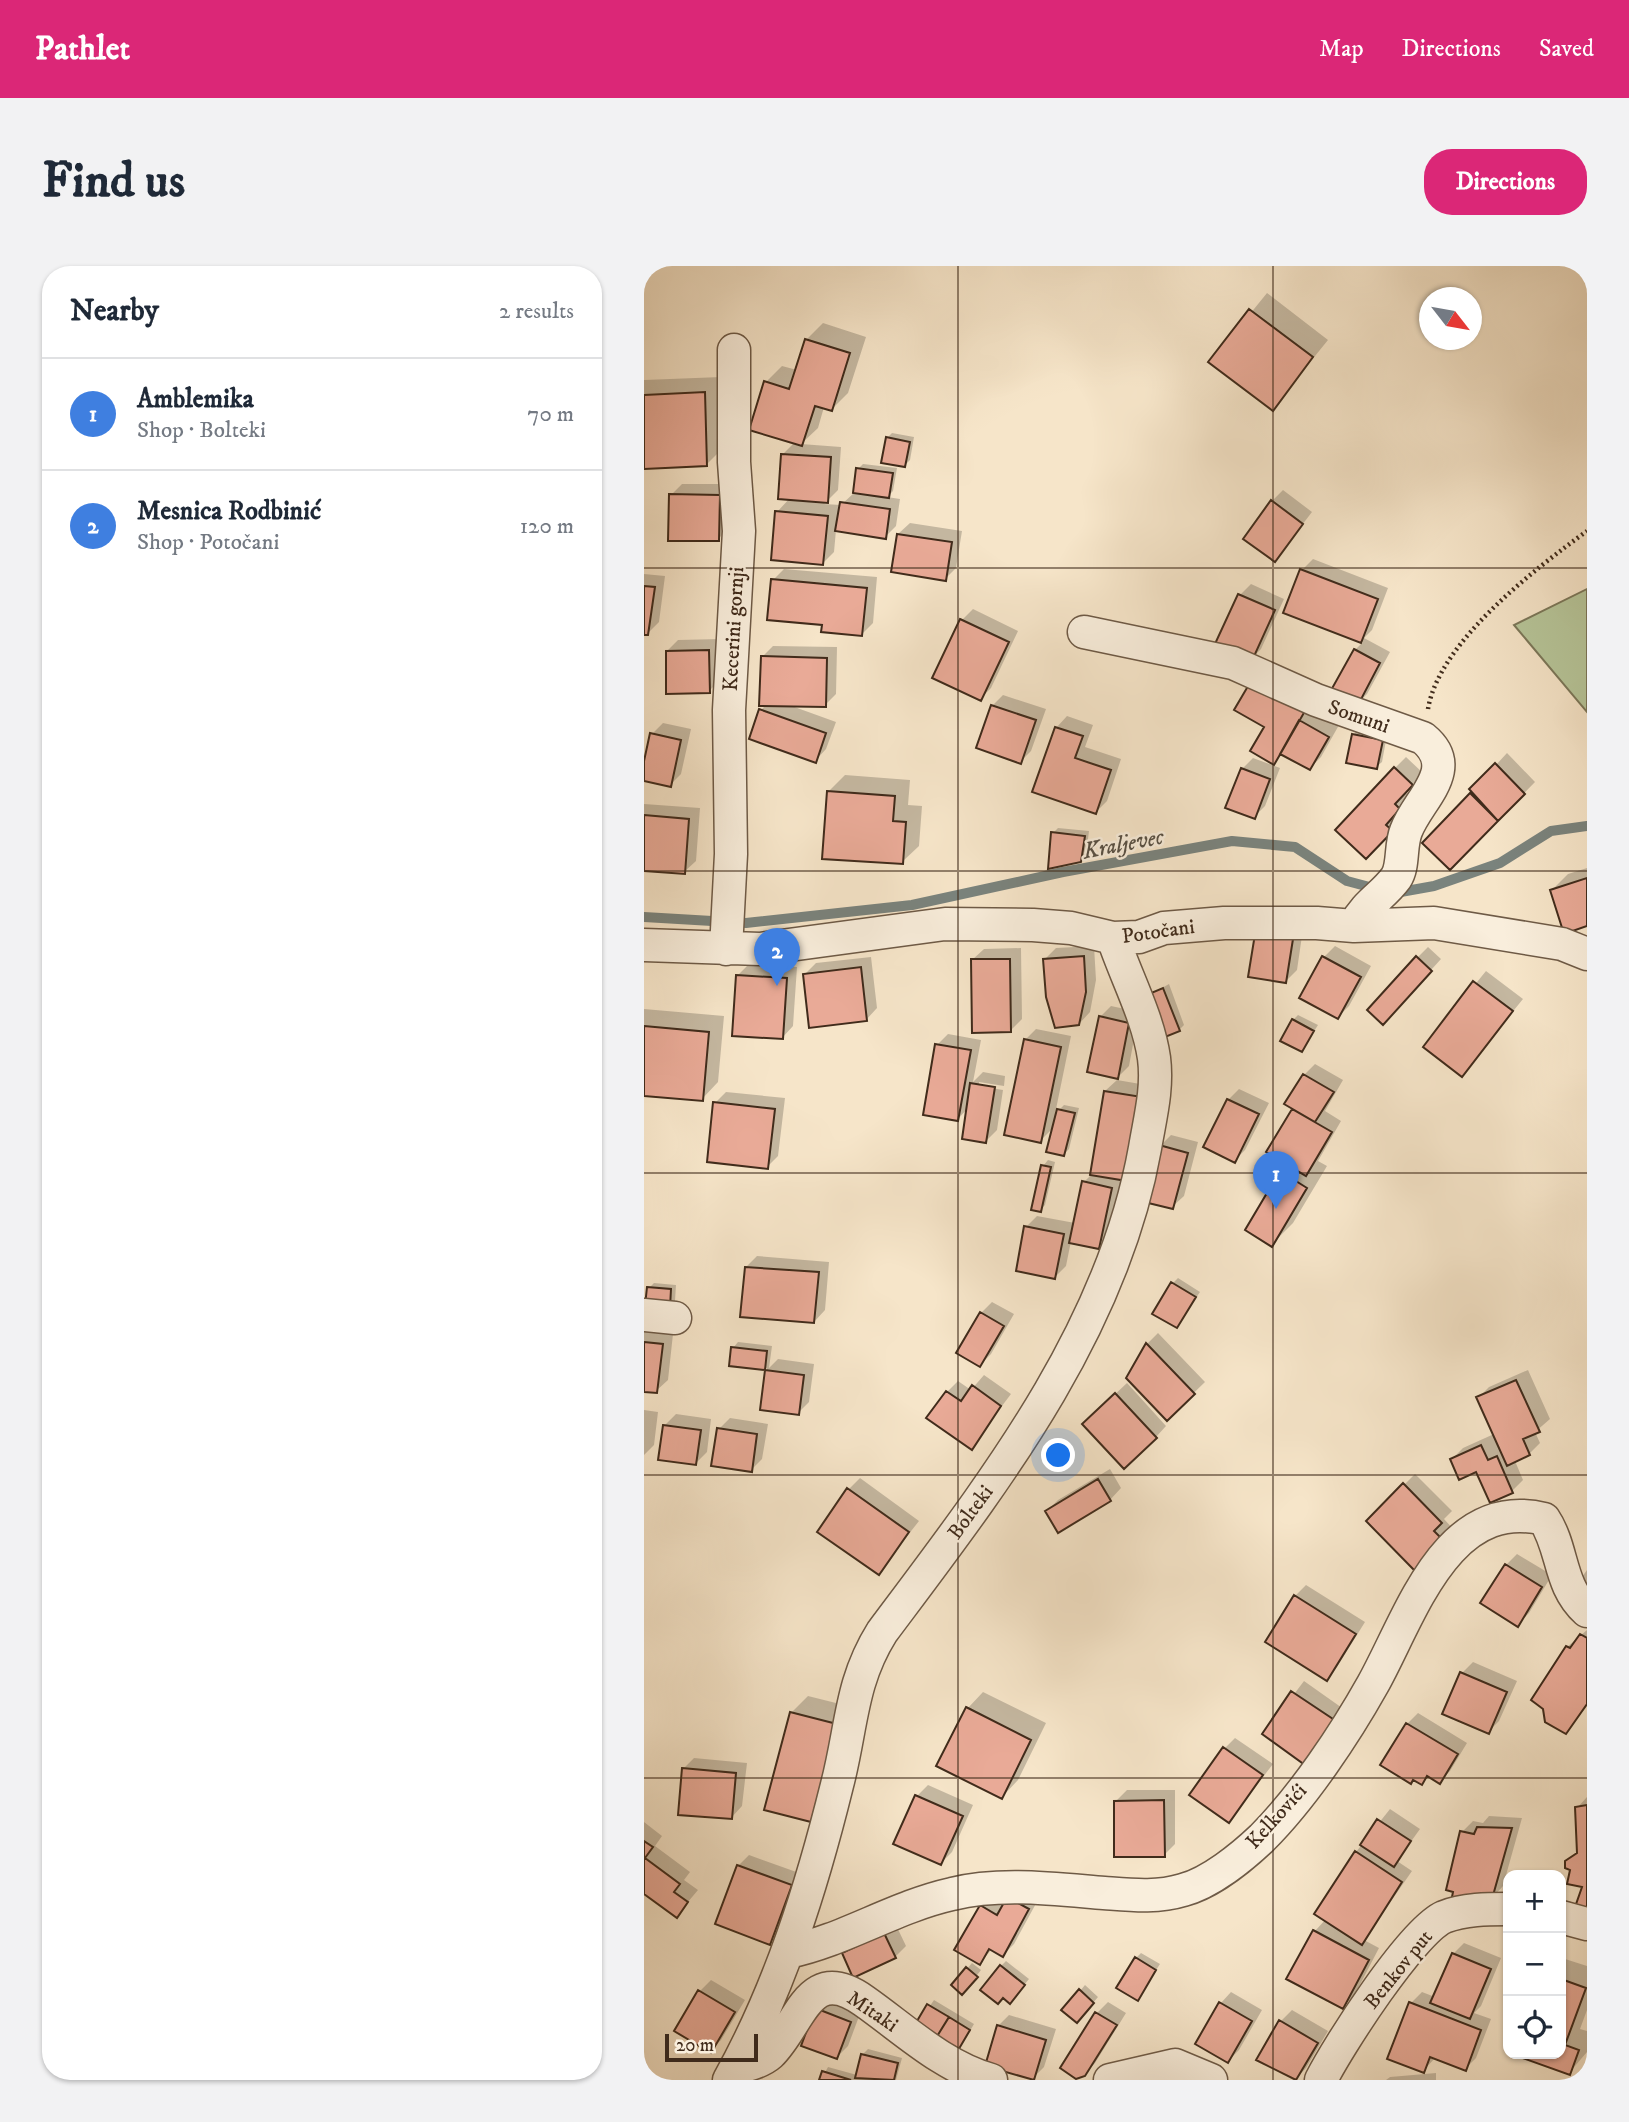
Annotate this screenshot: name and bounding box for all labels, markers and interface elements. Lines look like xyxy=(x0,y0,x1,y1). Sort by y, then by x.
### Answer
text: Pathlet xyxy=(35,29,130,70)
text: Map xyxy=(1319,34,1364,64)
text: Directions xyxy=(1402,34,1501,64)
text: Saved xyxy=(1539,34,1594,64)
button: Directions xyxy=(1424,149,1587,215)
text: Find us xyxy=(42,151,185,213)
north arrow xyxy=(1419,287,1482,350)
text: Nearby xyxy=(70,293,159,330)
text: 2 results xyxy=(499,297,574,326)
text: Amblemika xyxy=(137,383,254,416)
text: 1 xyxy=(89,400,97,429)
text: 70 m xyxy=(527,400,574,429)
text: Shop · Bolteki xyxy=(137,416,266,445)
text: Mesnica Rodbinić xyxy=(137,495,321,528)
text: 2 xyxy=(87,512,99,541)
text: 120 m xyxy=(520,512,574,541)
text: Shop · Potočani xyxy=(137,528,279,557)
street label: Kecerini gornji xyxy=(718,566,750,692)
street label: Somuni xyxy=(1324,694,1393,740)
water label: Kraljevec xyxy=(1080,822,1167,867)
street label: Potočani xyxy=(1120,914,1196,950)
pin: 2 xyxy=(754,928,800,986)
pin: 1 xyxy=(1253,1151,1299,1209)
your location xyxy=(1041,1438,1075,1472)
street label: Bolteki xyxy=(942,1480,999,1545)
street label: Kelkovići xyxy=(1241,1779,1313,1855)
map controls xyxy=(1503,1870,1566,2059)
button: + xyxy=(1503,1870,1566,1933)
street label: Benkov put xyxy=(1359,1925,1439,2015)
button: − xyxy=(1503,1933,1566,1996)
street label: Mitaki xyxy=(842,1985,903,2038)
button: locate xyxy=(1503,1996,1566,2059)
scale bar xyxy=(665,2031,758,2063)
text: 20 m xyxy=(676,2034,714,2057)

